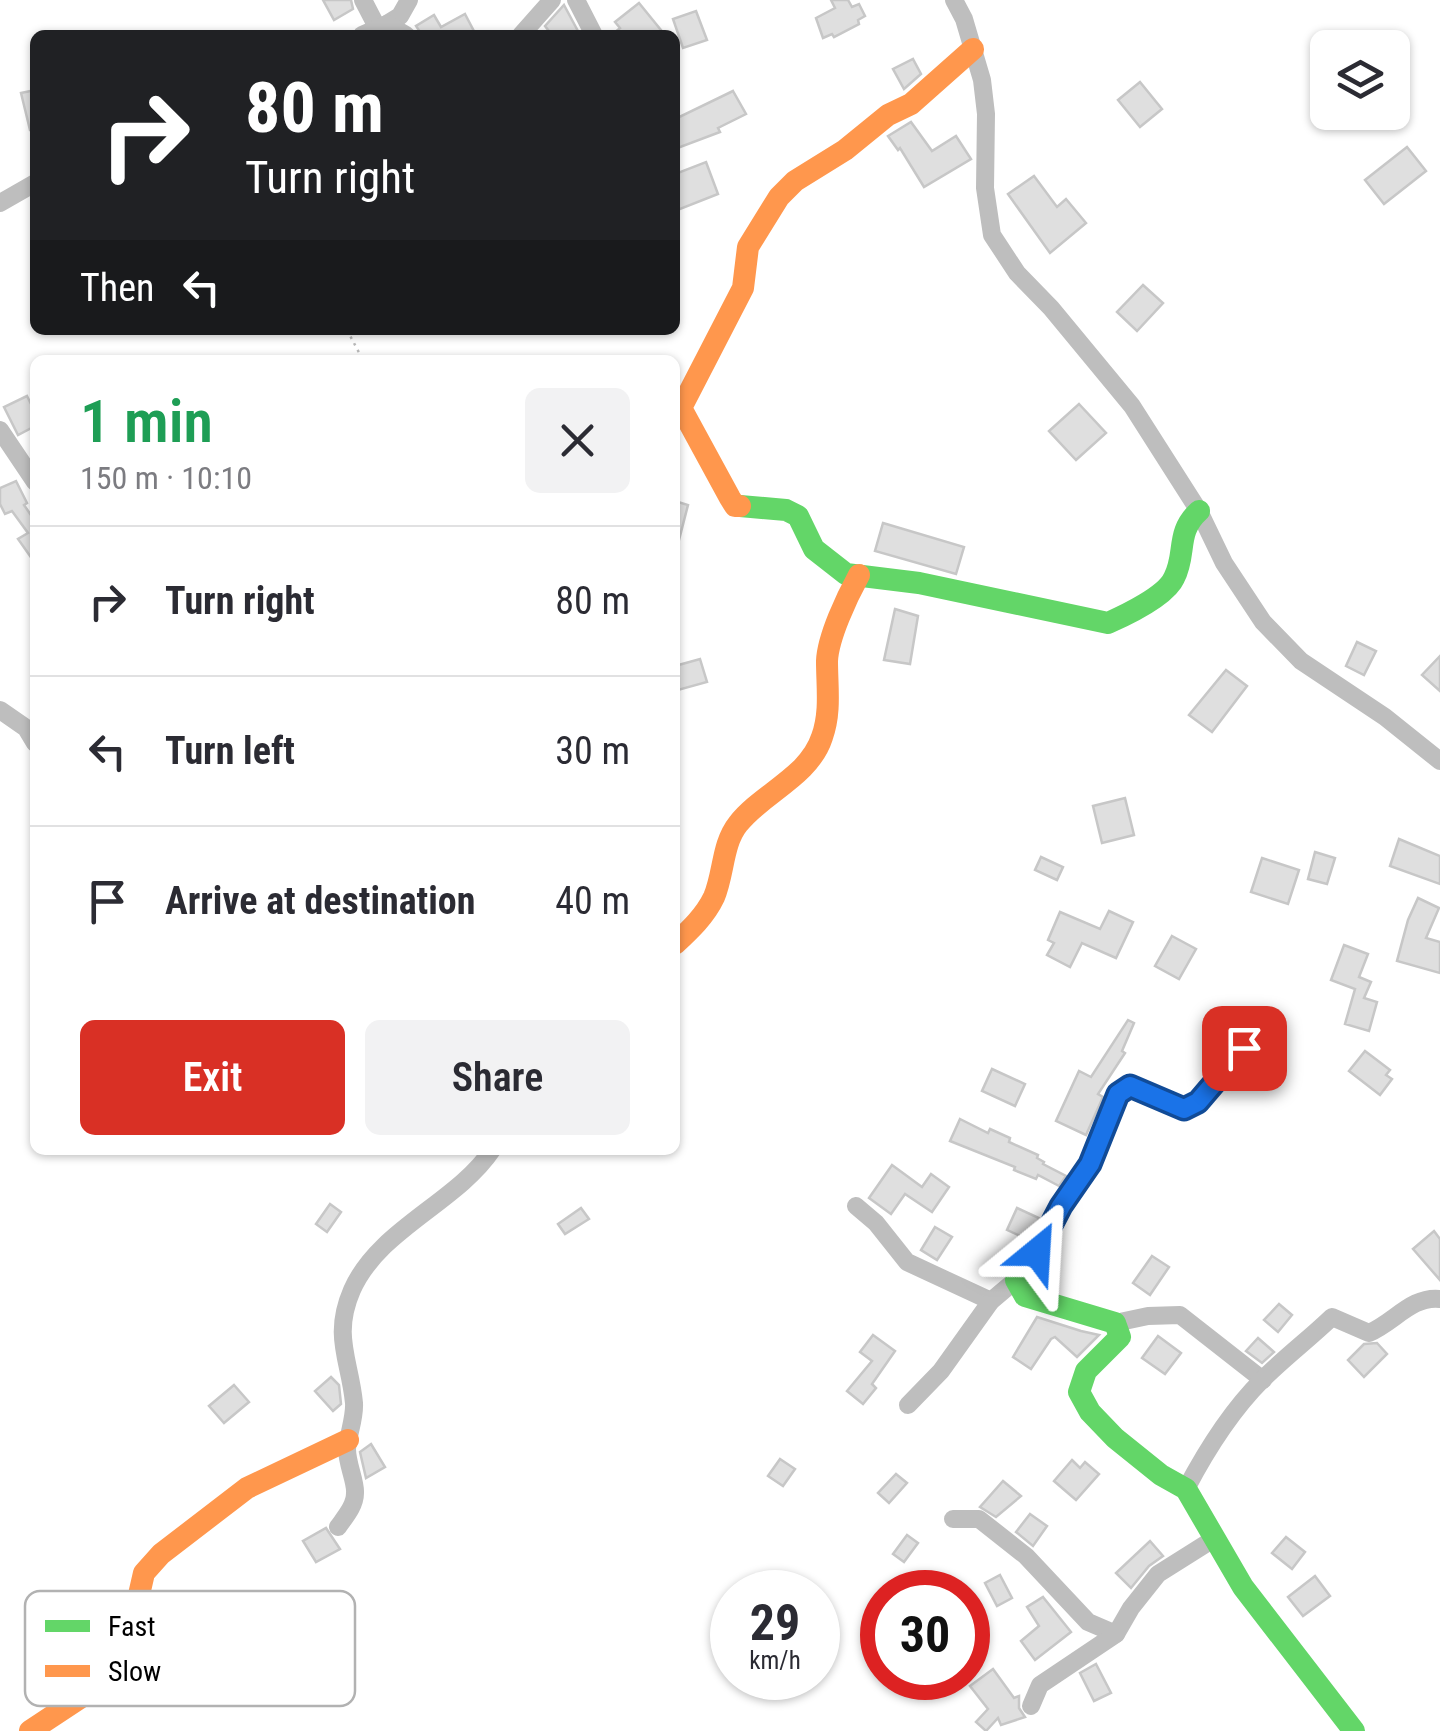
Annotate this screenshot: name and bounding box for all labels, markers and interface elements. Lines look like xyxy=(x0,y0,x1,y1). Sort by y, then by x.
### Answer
map controls xyxy=(1310,30,1410,130)
button: layers xyxy=(1310,30,1410,130)
text: 80 m xyxy=(245,67,384,149)
icon: right xyxy=(80,70,210,200)
text: Turn right xyxy=(245,151,415,204)
icon: left xyxy=(174,260,229,315)
text: Then xyxy=(80,266,154,310)
text: 1 min xyxy=(80,386,213,457)
button: close xyxy=(525,388,630,493)
text: 150 m · 10:10 xyxy=(80,459,252,497)
icon: right xyxy=(80,574,135,629)
text: Turn right xyxy=(165,579,315,623)
text: 80 m xyxy=(555,579,630,623)
icon: left xyxy=(80,724,135,779)
text: Turn left xyxy=(165,729,295,773)
text: 30 m xyxy=(555,729,630,773)
icon: arrive xyxy=(80,874,135,929)
text: Arrive at destination xyxy=(165,879,475,923)
text: 40 m xyxy=(555,879,630,923)
pin xyxy=(1202,1006,1287,1091)
button: Exit xyxy=(80,1020,345,1135)
button: Share xyxy=(365,1020,630,1135)
icon: arrive xyxy=(1217,1021,1272,1076)
position arrow xyxy=(985,1200,1089,1304)
speed limit sign: 30 xyxy=(860,1570,990,1700)
legend xyxy=(25,1591,355,1706)
text: 29 xyxy=(750,1594,800,1652)
text: Fast xyxy=(108,1610,155,1643)
text: km/h xyxy=(749,1646,801,1675)
text: Slow xyxy=(108,1655,161,1688)

